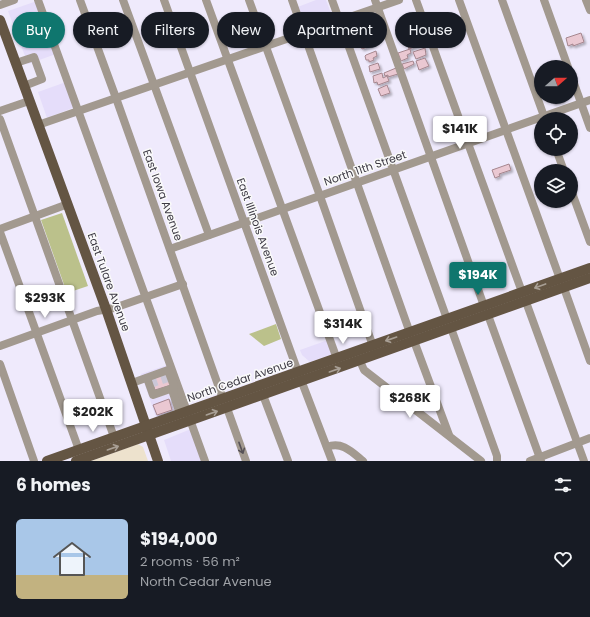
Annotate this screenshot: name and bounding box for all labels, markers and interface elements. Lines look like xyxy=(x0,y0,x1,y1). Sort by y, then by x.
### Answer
chip: Buy xyxy=(12,12,65,48)
chip: Rent xyxy=(73,12,133,48)
chip: Filters xyxy=(141,12,209,48)
chip: New xyxy=(217,12,275,48)
chip: Apartment xyxy=(283,12,387,48)
chip: House xyxy=(395,12,466,48)
north arrow xyxy=(534,60,578,104)
map controls xyxy=(534,60,578,208)
button: locate xyxy=(534,112,578,156)
pin: $141K xyxy=(432,116,488,150)
text: $141K xyxy=(442,119,478,138)
street label: North 11th Street xyxy=(322,146,408,190)
street label: East Iowa Avenue xyxy=(139,147,187,243)
button: layers xyxy=(534,164,578,208)
street label: East Illinois Avenue xyxy=(233,176,283,278)
street label: East Tulare Avenue xyxy=(84,230,134,334)
pin: $194K xyxy=(450,262,506,296)
text: $194K xyxy=(458,265,498,284)
one-way arrow xyxy=(534,283,547,290)
pin: $293K xyxy=(17,285,73,319)
text: $293K xyxy=(25,288,65,307)
pin: $314K xyxy=(315,311,371,345)
text: $314K xyxy=(323,314,363,333)
one-way arrow xyxy=(386,336,398,344)
street label: North Cedar Avenue xyxy=(185,354,295,406)
one-way arrow xyxy=(329,365,341,373)
pin: $268K xyxy=(382,385,438,419)
text: $268K xyxy=(389,388,431,407)
pin: $202K xyxy=(65,399,121,433)
text: $202K xyxy=(73,402,113,421)
one-way arrow xyxy=(206,409,219,416)
one-way arrow xyxy=(238,441,246,453)
one-way arrow xyxy=(106,444,119,451)
text: 6 homes xyxy=(16,473,91,497)
icon: filters xyxy=(552,474,574,496)
text: $194,000 xyxy=(140,527,218,551)
icon: home xyxy=(48,535,96,583)
icon: heart xyxy=(552,548,574,570)
text: 2 rooms · 56 m² xyxy=(140,552,240,571)
text: North Cedar Avenue xyxy=(140,572,272,591)

